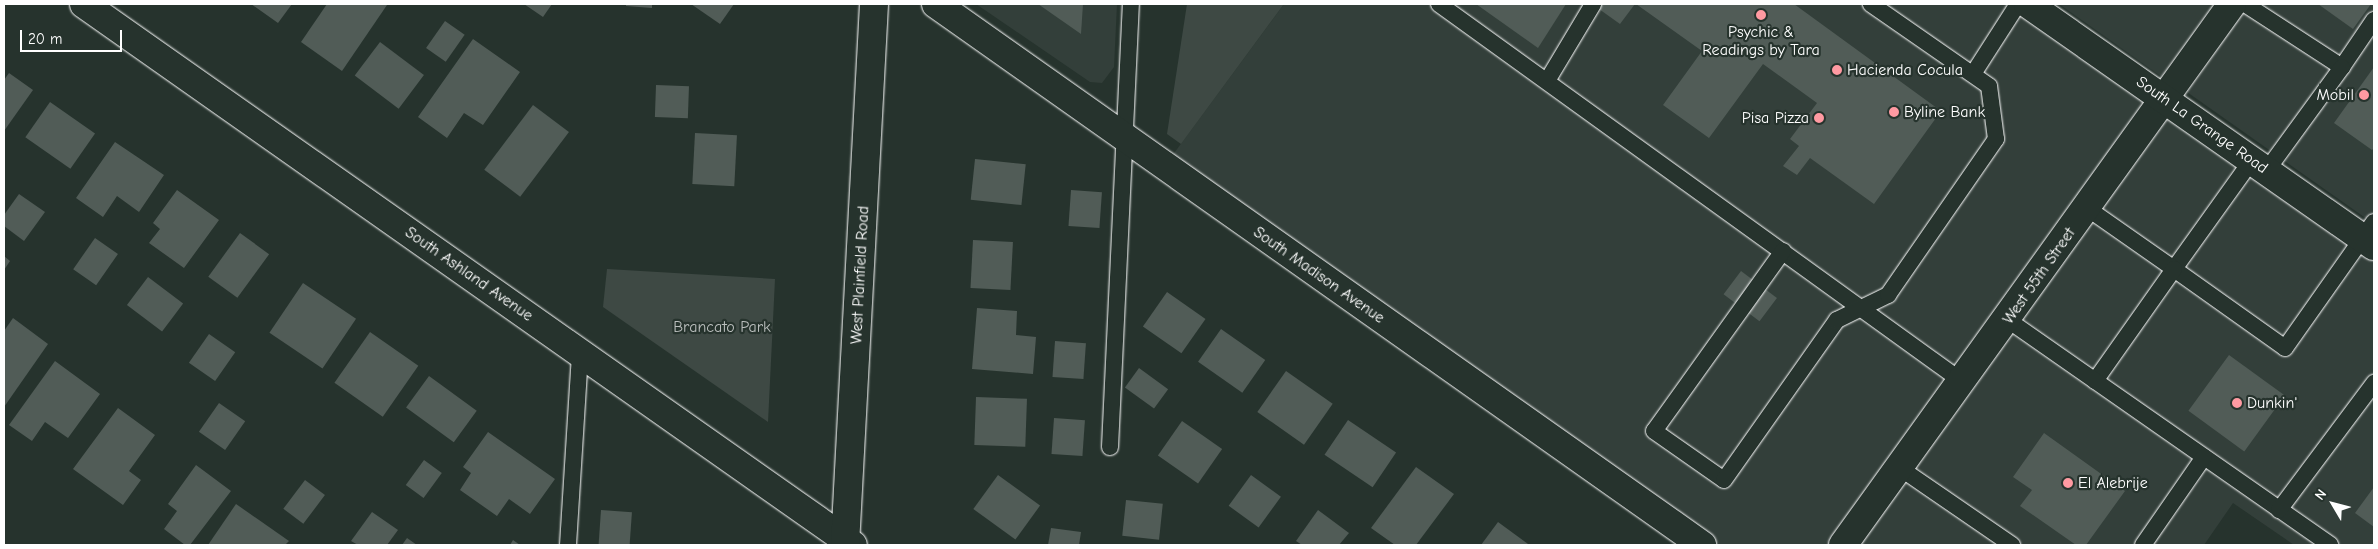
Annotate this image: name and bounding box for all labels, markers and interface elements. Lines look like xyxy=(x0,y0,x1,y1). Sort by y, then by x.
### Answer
marker: Psychic & Readings by Tara xyxy=(1755,9,1767,21)
scale bar xyxy=(22,20,125,52)
place label: Psychic & Readings by Tara xyxy=(1702,22,1820,60)
text: 20 m xyxy=(28,30,62,48)
place label: Hacienda Cocula xyxy=(1847,60,1963,80)
marker: Hacienda Cocula xyxy=(1831,64,1843,76)
street label: South La Grange Road xyxy=(2132,72,2272,178)
place label: Mobil xyxy=(2316,85,2354,105)
marker: Mobil xyxy=(2358,89,2370,101)
place label: Byline Bank xyxy=(1904,102,1985,122)
marker: Byline Bank xyxy=(1888,106,1900,118)
place label: Pisa Pizza xyxy=(1742,108,1809,128)
marker: Pisa Pizza xyxy=(1813,112,1825,124)
street label: West Plainfield Road xyxy=(847,205,873,345)
street label: South Madison Avenue xyxy=(1250,222,1388,328)
street label: South Ashland Avenue xyxy=(401,223,537,325)
street label: West 55th Street xyxy=(1999,224,2079,328)
park label: Brancato Park xyxy=(673,317,771,337)
place label: Dunkin' xyxy=(2247,393,2297,413)
marker: Dunkin' xyxy=(2231,397,2243,409)
place label: El Alebrije xyxy=(2078,473,2148,493)
marker: El Alebrije xyxy=(2062,477,2074,489)
north arrow xyxy=(2308,479,2358,529)
text: N xyxy=(2311,486,2330,503)

